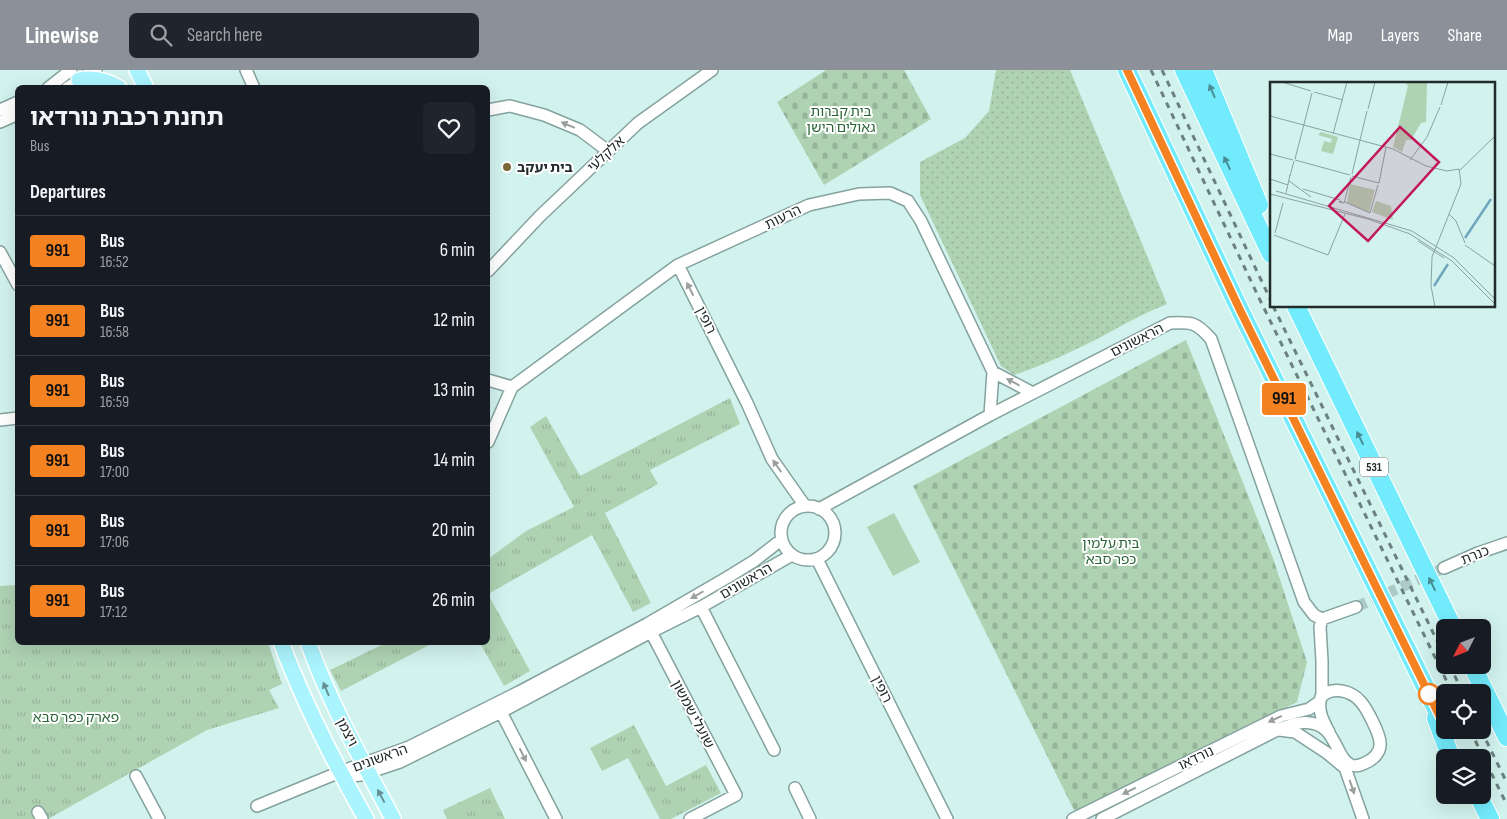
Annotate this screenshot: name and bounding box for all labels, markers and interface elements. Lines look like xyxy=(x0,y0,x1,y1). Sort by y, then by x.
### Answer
search box xyxy=(129,13,479,58)
text: Linewise xyxy=(25,21,99,50)
icon: search xyxy=(147,21,175,49)
text: Search here xyxy=(187,24,263,47)
text: Map xyxy=(1328,25,1353,46)
text: Layers xyxy=(1381,25,1420,46)
text: Share xyxy=(1448,25,1482,46)
inset map xyxy=(1270,82,1494,308)
one-way arrow xyxy=(1207,84,1215,98)
button: heart xyxy=(423,102,475,154)
text: תחנת רכבת נורדאו xyxy=(30,103,224,132)
park label: בית קברות גאולים הישן xyxy=(807,103,875,136)
one-way arrow xyxy=(561,120,575,128)
street label: אלקלעי xyxy=(584,132,628,175)
text: Bus xyxy=(30,137,50,156)
one-way arrow xyxy=(1223,156,1231,170)
place label: בית יעקב xyxy=(517,159,573,176)
marker: בית יעקב xyxy=(501,161,513,173)
text: Departures xyxy=(30,181,106,204)
street label: הרעות xyxy=(762,201,804,233)
text: Bus xyxy=(100,230,125,253)
text: 6 min xyxy=(440,239,475,262)
text: 991 xyxy=(45,240,70,261)
text: 16:52 xyxy=(100,253,129,272)
one-way arrow xyxy=(686,282,694,296)
text: Bus xyxy=(100,300,125,323)
street label: רופין xyxy=(692,303,720,337)
text: 12 min xyxy=(433,309,475,332)
text: 991 xyxy=(45,310,70,331)
street label: הראשונים xyxy=(1108,319,1166,361)
text: 16:58 xyxy=(100,323,129,342)
text: Bus xyxy=(100,370,125,393)
one-way arrow xyxy=(1006,378,1020,387)
text: 13 min xyxy=(434,379,475,402)
text: 991 xyxy=(45,380,70,401)
line badge: 991 xyxy=(1255,383,1313,415)
text: 991 xyxy=(1272,388,1296,409)
text: 16:59 xyxy=(100,393,129,412)
one-way arrow xyxy=(1356,431,1364,445)
text: Bus xyxy=(100,440,125,463)
text: 14 min xyxy=(434,449,475,472)
text: 991 xyxy=(45,450,70,471)
road number: 531 xyxy=(1360,458,1388,477)
one-way arrow xyxy=(772,459,782,473)
text: 17:00 xyxy=(100,463,129,482)
text: Bus xyxy=(100,510,125,533)
text: 20 min xyxy=(432,519,475,542)
text: 991 xyxy=(45,520,70,541)
text: 17:06 xyxy=(100,533,129,552)
park label: בית עלמין כפר סבא xyxy=(1082,535,1140,568)
street label: כנרת xyxy=(1458,542,1492,568)
street label: הראשונים xyxy=(717,559,775,603)
one-way arrow xyxy=(1428,577,1436,591)
text: Bus xyxy=(100,580,125,603)
text: 26 min xyxy=(432,589,475,612)
text: 991 xyxy=(45,590,70,611)
one-way arrow xyxy=(690,591,704,600)
text: 17:12 xyxy=(100,603,127,622)
north arrow xyxy=(1436,619,1491,674)
map controls xyxy=(1436,619,1491,804)
street label: רופין xyxy=(868,672,896,706)
street label: שועלי שמשון xyxy=(668,677,718,751)
one-way arrow xyxy=(322,682,330,696)
unlabelled marker xyxy=(1418,683,1440,705)
button: locate xyxy=(1436,684,1491,739)
park label: פארק כפר סבא xyxy=(33,709,119,726)
street label: ויצמן xyxy=(332,715,362,749)
one-way arrow xyxy=(1268,716,1282,724)
street label: הראשונים xyxy=(350,740,410,776)
street label: נורדאו xyxy=(1175,742,1217,774)
one-way arrow xyxy=(519,748,527,762)
button: layers xyxy=(1436,749,1491,804)
one-way arrow xyxy=(1348,780,1356,795)
one-way arrow xyxy=(1122,787,1136,795)
one-way arrow xyxy=(377,789,385,803)

